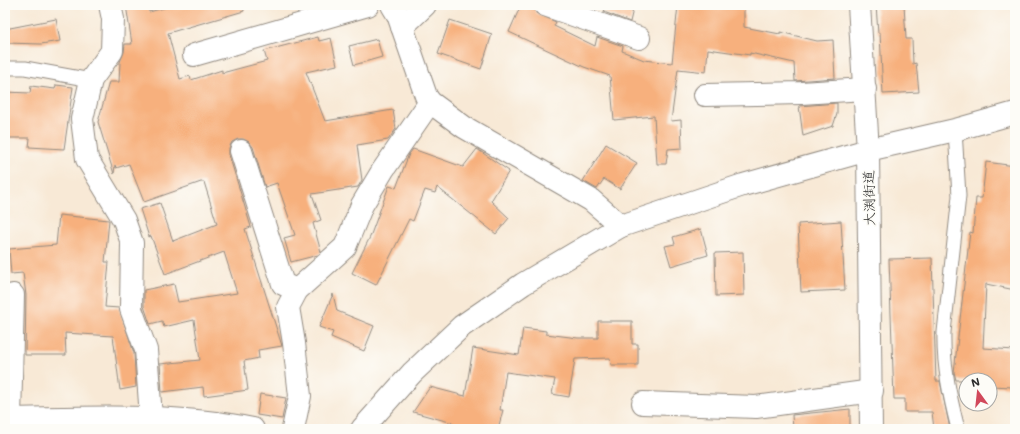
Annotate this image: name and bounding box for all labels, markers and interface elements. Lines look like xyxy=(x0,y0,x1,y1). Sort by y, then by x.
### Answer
street label: 大渕街道 xyxy=(859,170,878,226)
north arrow xyxy=(958,372,998,412)
text: N xyxy=(969,374,981,390)

